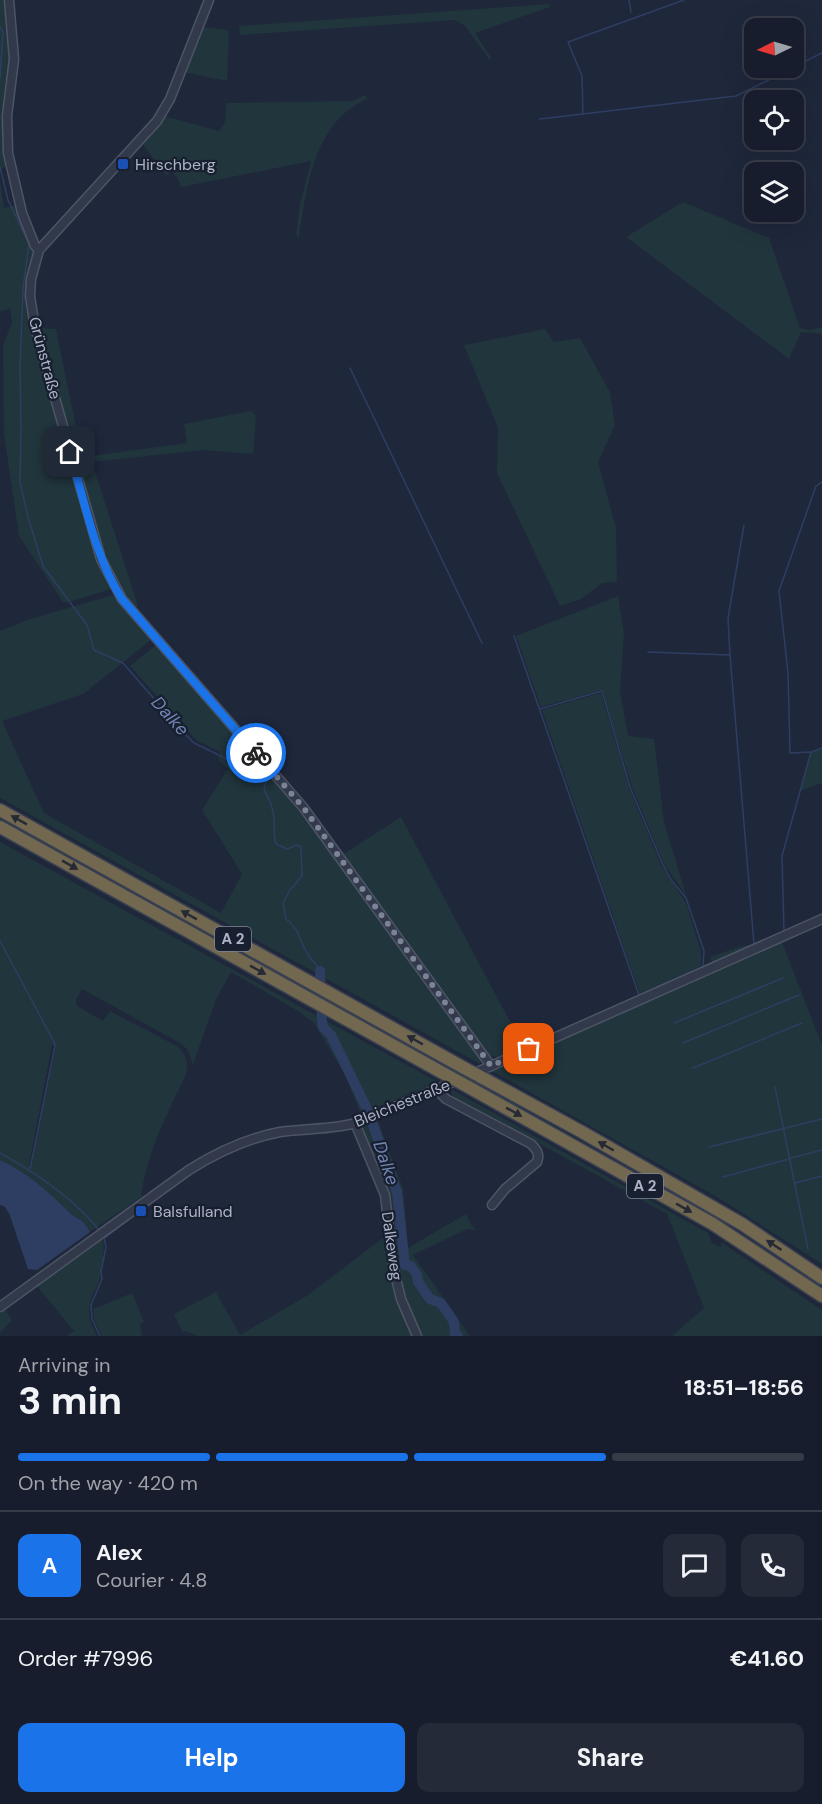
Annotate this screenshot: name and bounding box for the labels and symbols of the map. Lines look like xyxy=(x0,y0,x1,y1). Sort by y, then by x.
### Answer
north arrow xyxy=(744,18,804,78)
place label: Hirschberg xyxy=(135,154,216,175)
marker: Hirschberg xyxy=(116,157,130,171)
street label: Grünstraße xyxy=(24,315,66,401)
pin xyxy=(44,426,95,477)
water label: Dalke xyxy=(146,691,194,741)
courier xyxy=(226,723,286,783)
one-way arrow xyxy=(10,815,27,825)
one-way arrow xyxy=(61,860,78,870)
one-way arrow xyxy=(180,910,197,920)
road number: A 2 xyxy=(215,927,251,951)
one-way arrow xyxy=(250,965,267,975)
pin xyxy=(503,1023,554,1074)
one-way arrow xyxy=(406,1035,423,1045)
street label: Bleichestraße xyxy=(351,1074,453,1132)
one-way arrow xyxy=(506,1107,523,1117)
water label: Dalke xyxy=(367,1138,405,1188)
one-way arrow xyxy=(597,1141,614,1151)
road number: A 2 xyxy=(627,1174,663,1198)
place label: Balsfulland xyxy=(153,1201,233,1222)
one-way arrow xyxy=(676,1203,693,1213)
marker: Balsfulland xyxy=(134,1204,148,1218)
street label: Dalkeweg xyxy=(377,1210,407,1282)
one-way arrow xyxy=(766,1240,782,1251)

